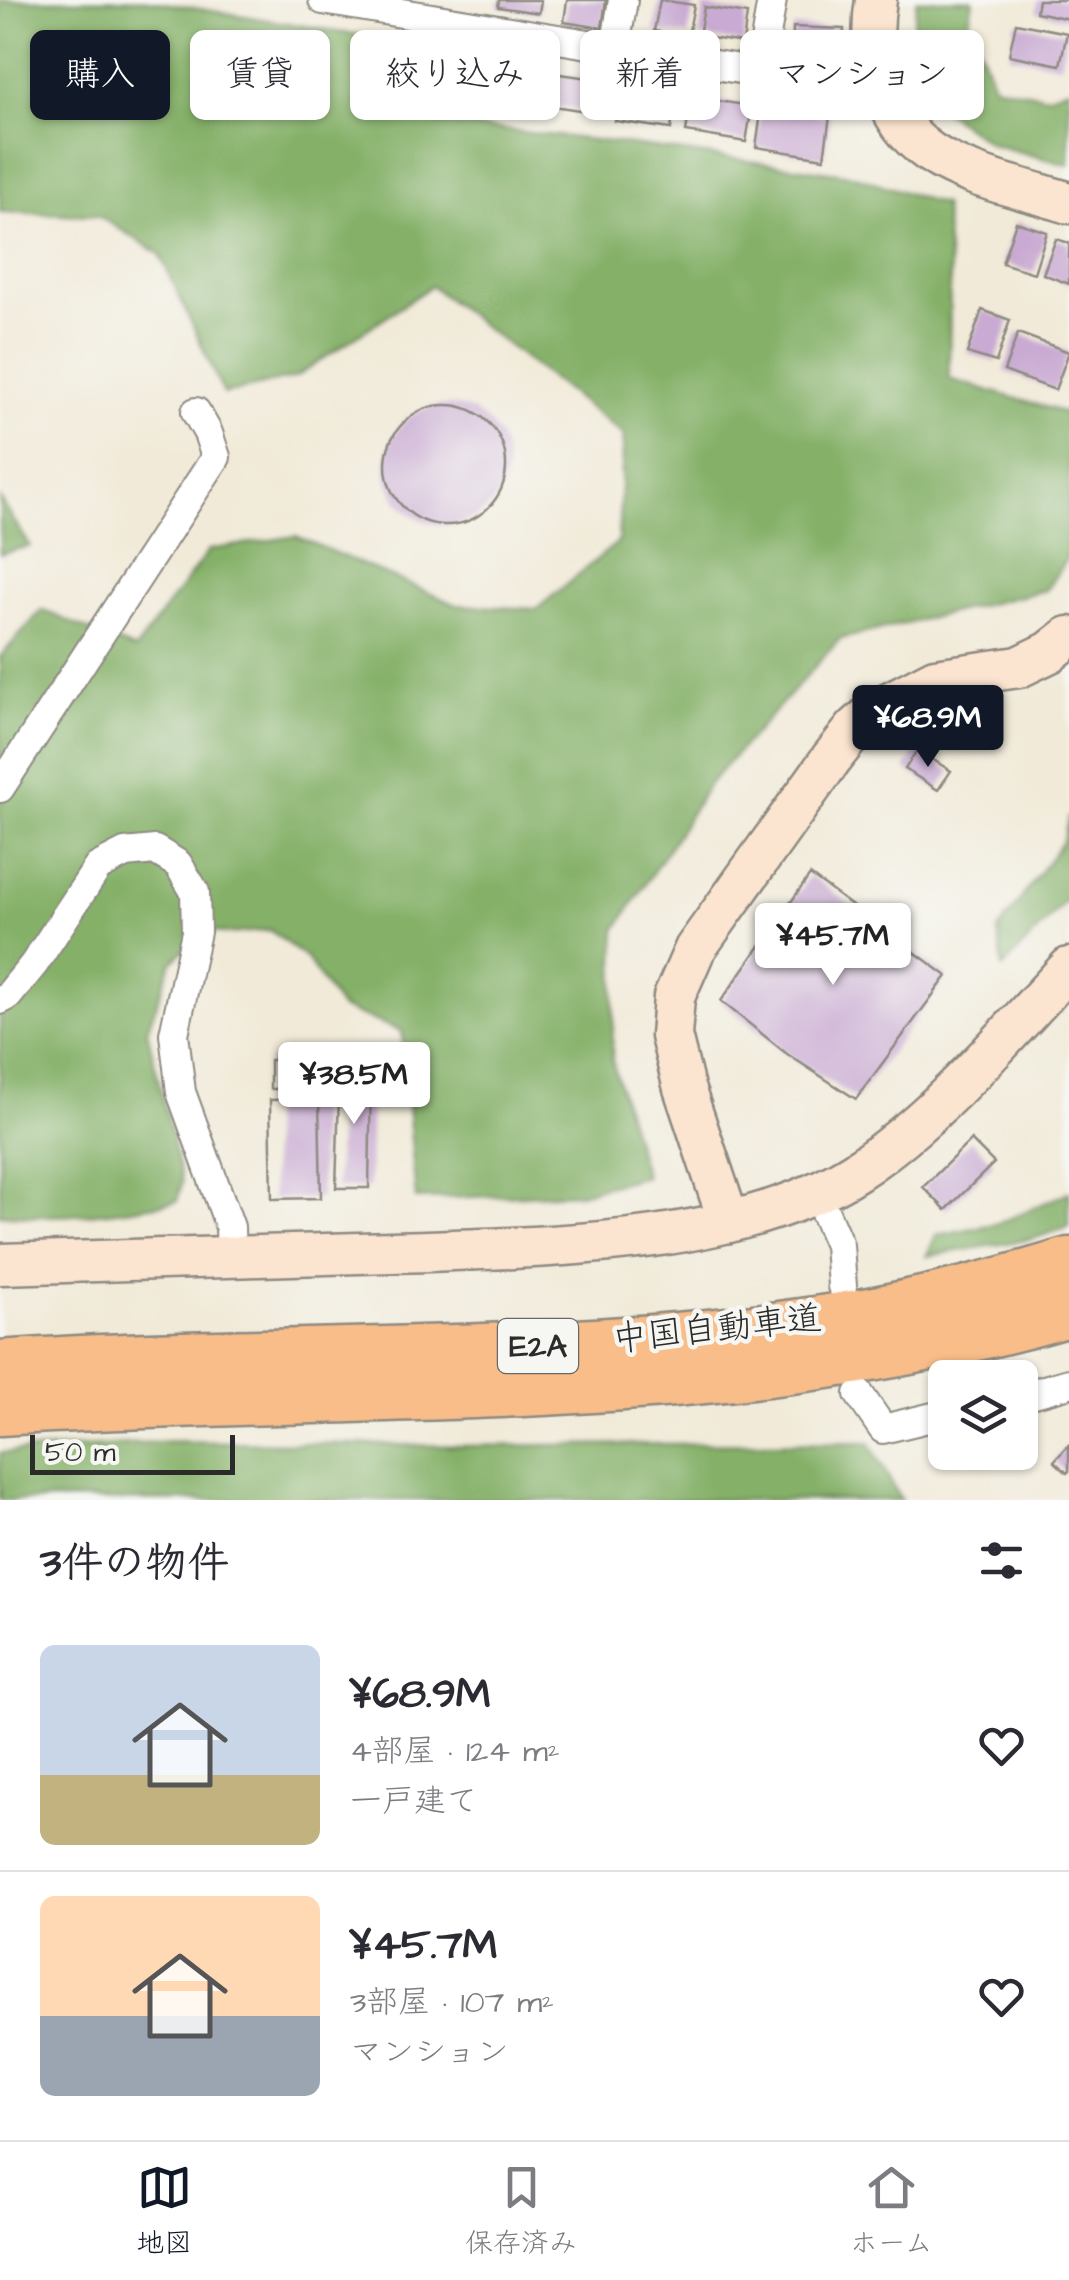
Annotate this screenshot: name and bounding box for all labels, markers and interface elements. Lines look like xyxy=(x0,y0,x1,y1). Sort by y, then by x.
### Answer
chip: 購入 xyxy=(30,30,170,120)
chip: 賃貸 xyxy=(190,30,330,120)
chip: 絞り込み xyxy=(350,30,560,120)
chip: 新着 xyxy=(580,30,720,120)
chip: マンション xyxy=(740,30,984,120)
pin: ¥68.9M xyxy=(847,685,1009,770)
text: ¥68.9M xyxy=(874,695,982,740)
pin: ¥45.7M xyxy=(752,903,914,988)
text: ¥45.7M xyxy=(777,913,889,958)
pin: ¥38.5M xyxy=(273,1042,435,1127)
text: ¥38.5M xyxy=(300,1052,408,1097)
street label: 中国自動車道 xyxy=(610,1294,824,1364)
road number: E2A xyxy=(498,1319,578,1373)
map controls xyxy=(928,1360,1038,1470)
button: layers xyxy=(928,1360,1038,1470)
scale bar xyxy=(30,1430,235,1474)
text: 50 m xyxy=(45,1433,116,1472)
icon: filters xyxy=(974,1533,1029,1588)
text: 3件の物件 xyxy=(40,1535,229,1593)
text: ¥68.9M xyxy=(350,1666,491,1724)
icon: home xyxy=(120,1685,240,1805)
icon: heart xyxy=(974,1718,1029,1773)
text: 4部屋 · 124 m² xyxy=(350,1729,560,1774)
text: 一戸建て xyxy=(350,1779,478,1824)
text: ¥45.7M xyxy=(350,1917,497,1975)
icon: home xyxy=(120,1936,240,2056)
icon: heart xyxy=(974,1969,1029,2024)
text: 3部屋 · 107 m² xyxy=(350,1980,554,2025)
text: マンション xyxy=(350,2030,509,2075)
tab: 地図 xyxy=(136,2160,192,2263)
tab: 保存済み xyxy=(465,2160,577,2263)
tab: ホーム xyxy=(850,2160,933,2263)

